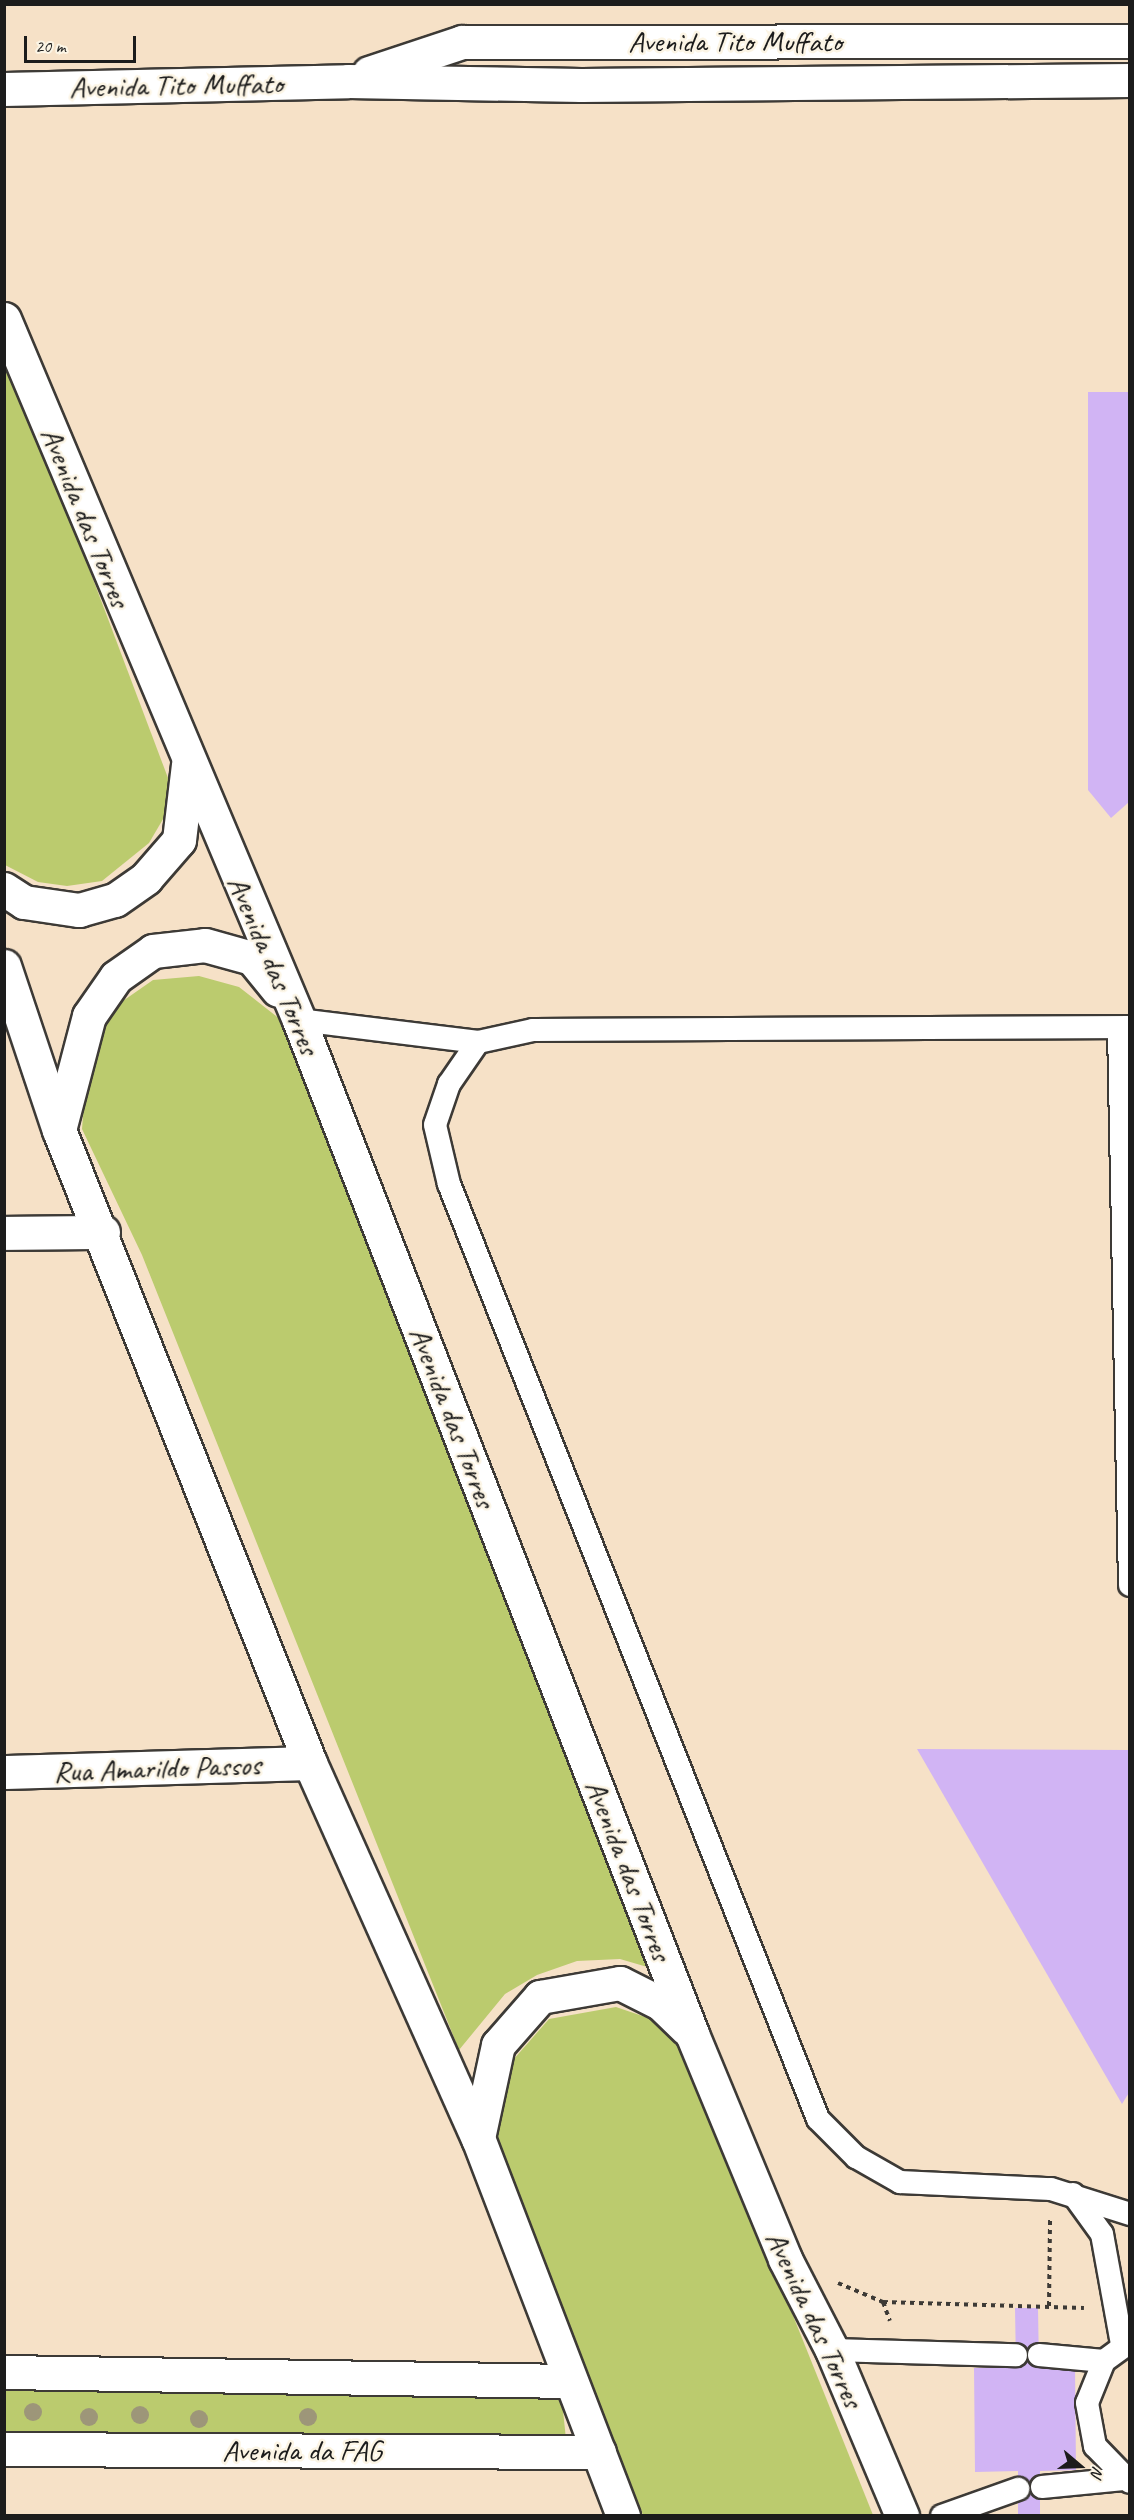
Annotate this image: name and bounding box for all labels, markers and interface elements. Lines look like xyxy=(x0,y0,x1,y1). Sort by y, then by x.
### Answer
street label: Avenida Tito Muffato xyxy=(629,23,841,59)
scale bar xyxy=(27,24,140,62)
text: 20 m xyxy=(35,35,66,57)
street label: Avenida Tito Muffato xyxy=(70,65,282,105)
street label: Avenida das Torres xyxy=(34,422,138,612)
street label: Avenida das Torres xyxy=(220,870,328,1060)
street label: Avenida das Torres xyxy=(402,1322,504,1512)
street label: Rua Amarildo Passos xyxy=(52,1746,262,1790)
street label: Avenida das Torres xyxy=(578,1775,680,1965)
street label: Avenida das Torres xyxy=(758,2225,872,2413)
street label: Avenida da FAG xyxy=(222,2432,382,2468)
north arrow xyxy=(1050,2436,1110,2496)
text: N xyxy=(1086,2464,1108,2480)

